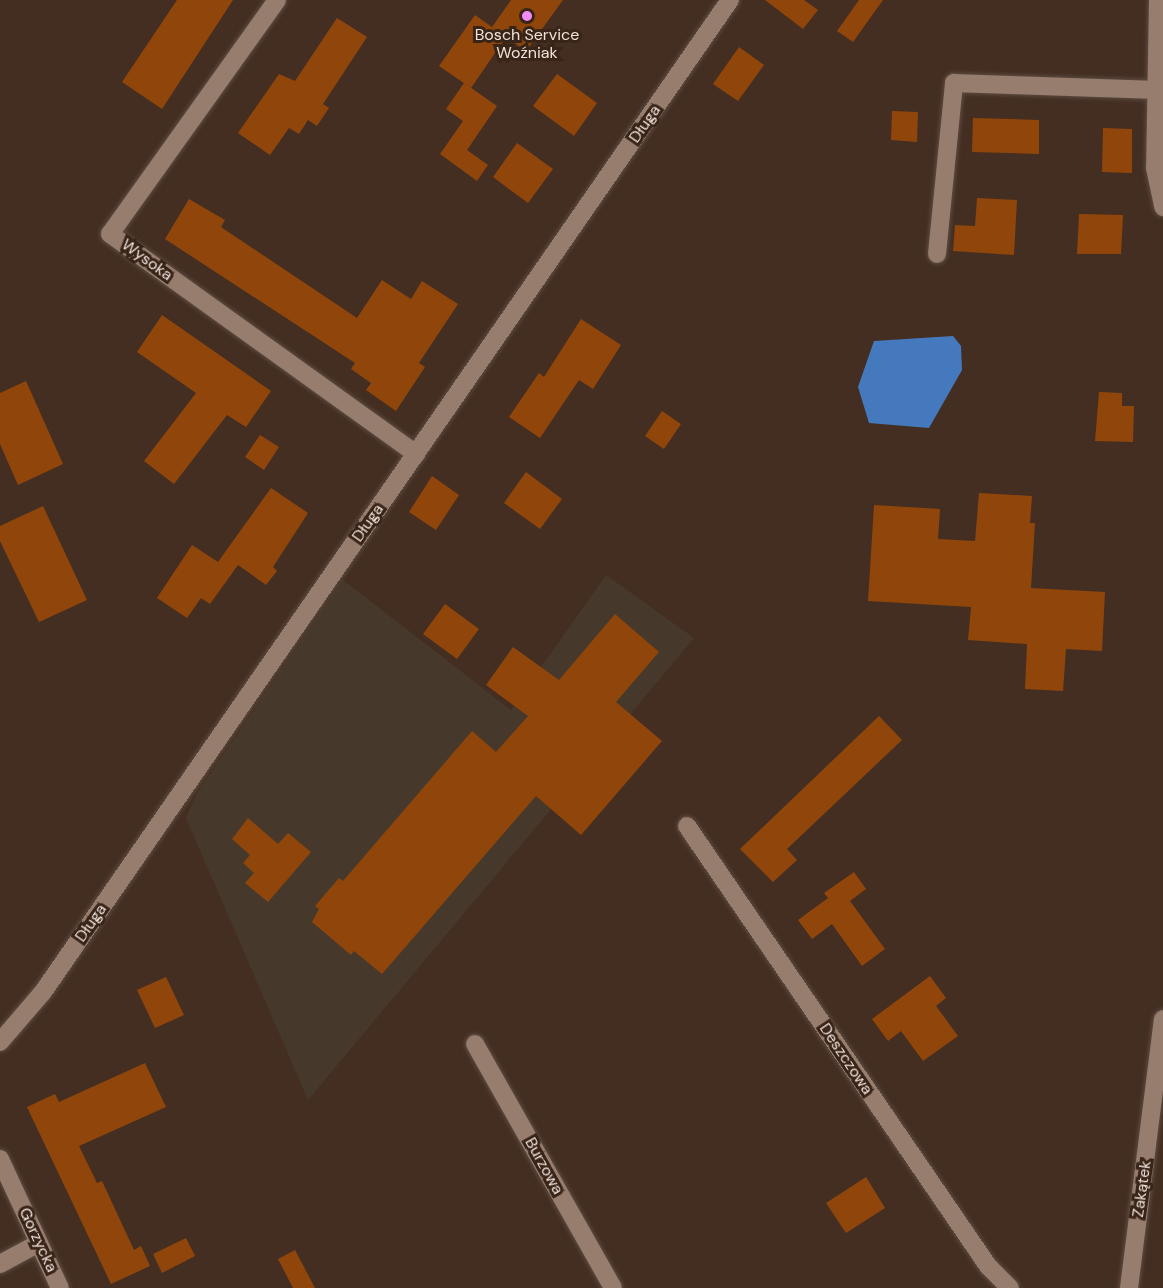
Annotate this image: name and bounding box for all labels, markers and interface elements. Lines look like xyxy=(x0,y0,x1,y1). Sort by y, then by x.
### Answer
marker: Bosch Service Woźniak xyxy=(520,9,534,23)
place label: Bosch Service Woźniak xyxy=(475,25,579,63)
street label: Długa xyxy=(625,101,665,147)
street label: Wysoka xyxy=(118,235,176,285)
street label: Długa xyxy=(348,500,388,546)
street label: Długa xyxy=(71,900,111,946)
street label: Deszczowa xyxy=(815,1020,877,1098)
street label: Burzowa xyxy=(521,1134,567,1198)
street label: Zakątek xyxy=(1129,1159,1155,1219)
street label: Gorzycka xyxy=(15,1205,61,1275)

